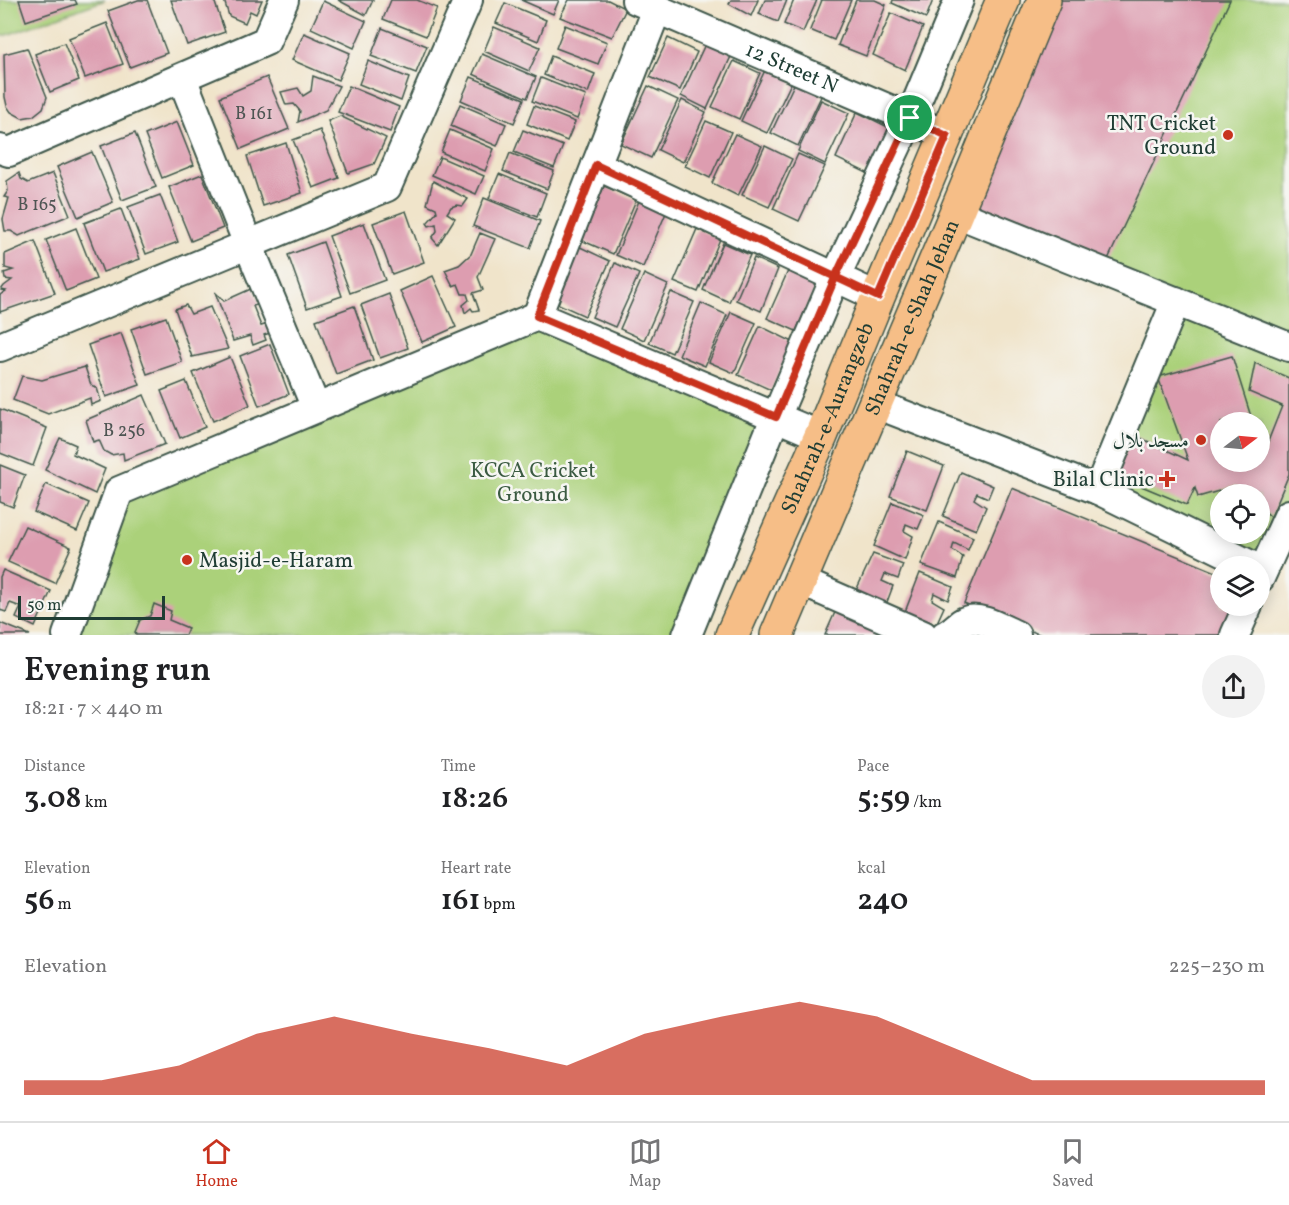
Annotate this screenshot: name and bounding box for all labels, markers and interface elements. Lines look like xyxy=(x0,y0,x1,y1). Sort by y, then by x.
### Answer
street label: 12 Street N xyxy=(741,36,843,101)
pin xyxy=(884,92,935,143)
icon: arrive xyxy=(893,101,926,134)
house number: B 161 xyxy=(235,102,273,127)
place label: TNT Cricket Ground xyxy=(1107,110,1216,163)
marker: TNT Cricket Ground xyxy=(1221,128,1235,142)
house number: B 165 xyxy=(17,193,57,218)
street label: Shahrah-e-Shah Jehan xyxy=(859,216,968,420)
street label: Shahrah-e-Aurangzeb xyxy=(775,318,882,519)
north arrow xyxy=(1210,412,1270,472)
map controls xyxy=(1210,412,1270,616)
house number: B 256 xyxy=(103,419,145,444)
place label: مسجد بلال xyxy=(1112,427,1189,456)
marker: مسجد بلال xyxy=(1194,433,1208,447)
park label: KCCA Cricket Ground xyxy=(470,457,596,510)
place label: Bilal Clinic xyxy=(1053,466,1154,495)
marker: Bilal Clinic xyxy=(1158,470,1176,488)
button: locate xyxy=(1210,484,1270,544)
place label: Masjid-e-Haram xyxy=(199,547,353,576)
marker: Masjid-e-Haram xyxy=(180,553,194,567)
button: layers xyxy=(1210,556,1270,616)
scale bar xyxy=(18,593,165,620)
text: 50 m xyxy=(27,595,61,617)
text: Evening run xyxy=(24,649,211,695)
button: share xyxy=(1202,655,1265,718)
text: 18:21 · 7 × 440 m xyxy=(24,695,163,723)
text: Distance xyxy=(24,756,85,778)
text: Time xyxy=(441,756,476,778)
text: Pace xyxy=(857,756,889,778)
text: 3.08 xyxy=(24,778,82,820)
text: 18:26 xyxy=(441,778,508,820)
text: 5:59 xyxy=(857,778,910,820)
text: km xyxy=(82,792,108,814)
text: /km xyxy=(910,792,942,814)
text: Elevation xyxy=(24,858,91,880)
text: Heart rate xyxy=(441,858,511,880)
text: kcal xyxy=(857,858,886,880)
text: 56 xyxy=(24,880,54,922)
text: 161 xyxy=(441,880,480,922)
text: 240 xyxy=(857,880,908,922)
text: m xyxy=(54,894,72,916)
text: bpm xyxy=(480,894,516,916)
text: Elevation xyxy=(24,953,107,981)
text: 225–230 m xyxy=(1169,953,1265,981)
tab: Home xyxy=(195,1135,238,1193)
tab: Map xyxy=(629,1135,662,1193)
tab: Saved xyxy=(1052,1135,1094,1193)

